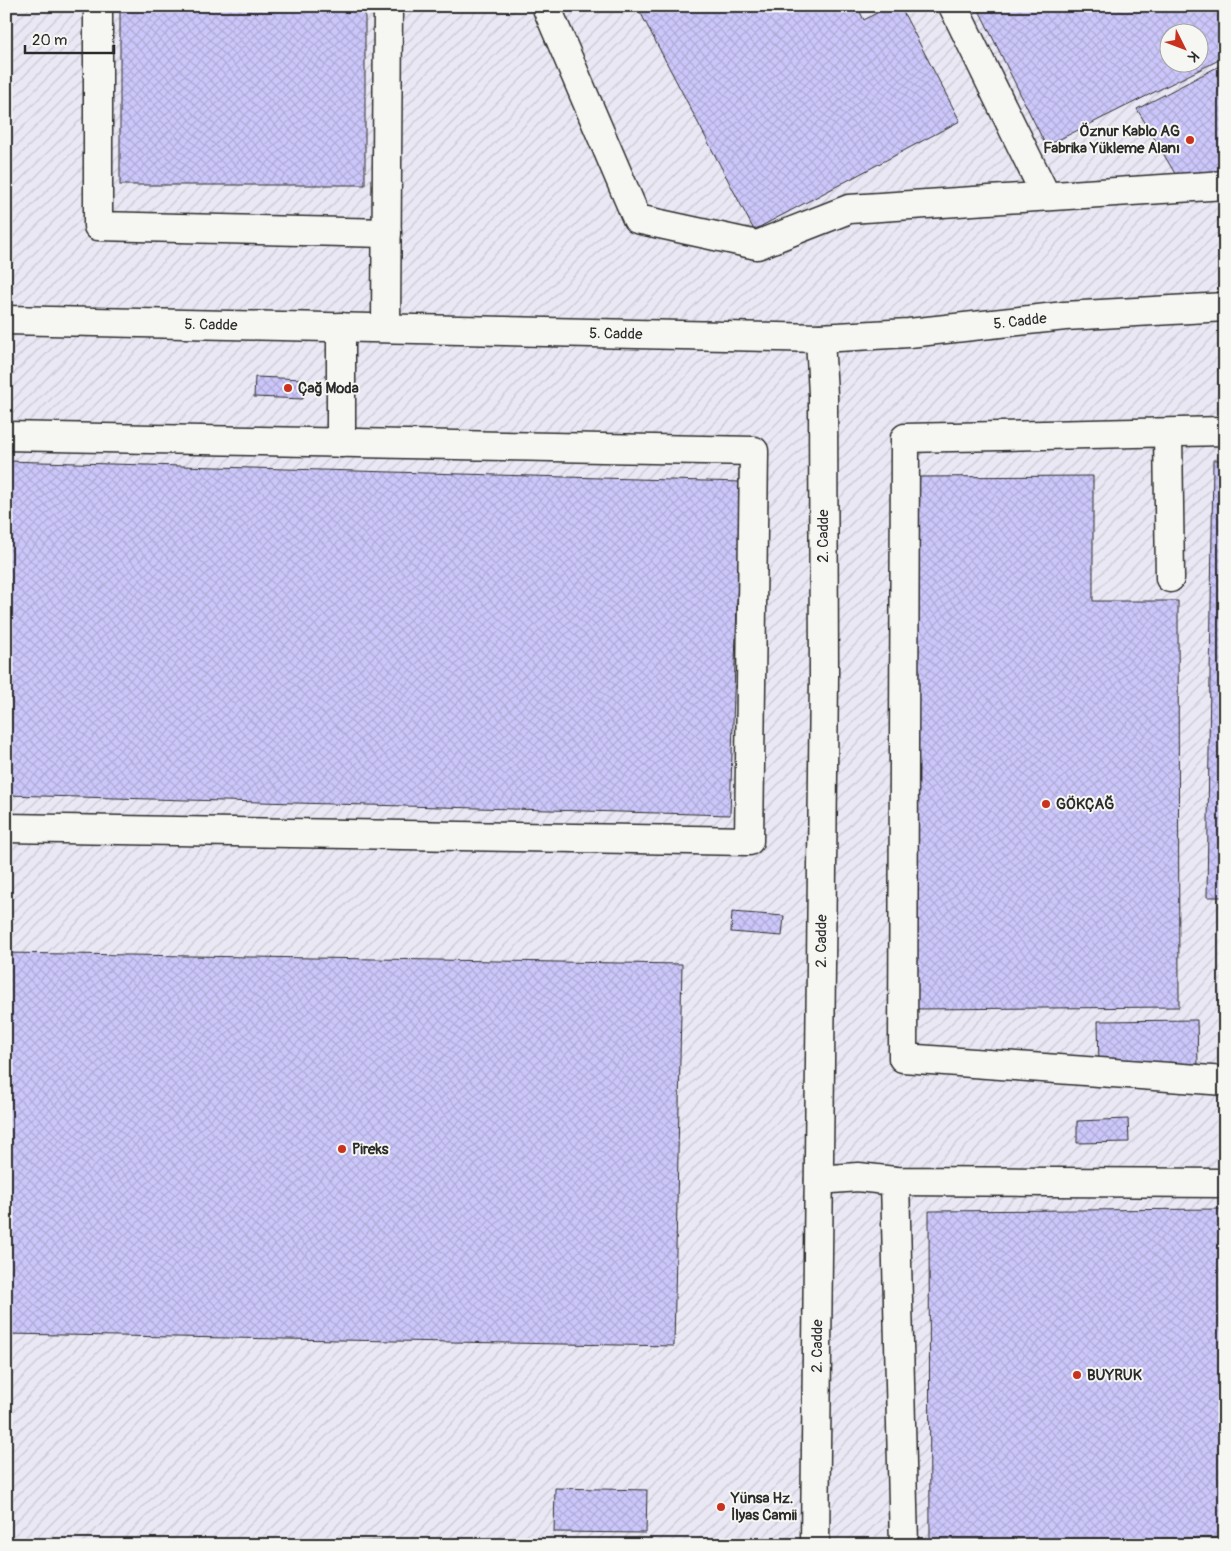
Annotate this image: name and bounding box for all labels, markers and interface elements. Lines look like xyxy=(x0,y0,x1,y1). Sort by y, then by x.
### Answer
scale bar xyxy=(25,22,114,54)
north arrow xyxy=(1158,22,1208,72)
text: 20 m xyxy=(32,31,67,50)
text: K xyxy=(1184,48,1202,66)
place label: Öznur Kablo AG Fabrika Yükleme Alanı xyxy=(1043,122,1180,158)
marker: Öznur Kablo AG Fabrika Yükleme Alanı xyxy=(1184,134,1196,146)
street label: 5. Cadde xyxy=(993,309,1048,333)
street label: 5. Cadde xyxy=(184,314,238,335)
street label: 5. Cadde xyxy=(589,323,643,344)
place label: Çağ Moda xyxy=(298,379,359,398)
marker: Çağ Moda xyxy=(282,382,294,394)
street label: 2. Cadde xyxy=(814,509,833,563)
place label: GÖKÇAĞ xyxy=(1056,795,1114,814)
marker: GÖKÇAĞ xyxy=(1040,798,1052,810)
street label: 2. Cadde xyxy=(811,914,831,968)
place label: Pireks xyxy=(352,1140,389,1159)
marker: Pireks xyxy=(336,1143,348,1155)
street label: 2. Cadde xyxy=(807,1319,827,1373)
place label: BUYRUK xyxy=(1087,1366,1142,1385)
marker: BUYRUK xyxy=(1071,1369,1083,1381)
place label: Yünsa Hz. İlyas Camii xyxy=(730,1489,797,1525)
marker: Yünsa Hz. İlyas Camii xyxy=(715,1501,727,1513)

